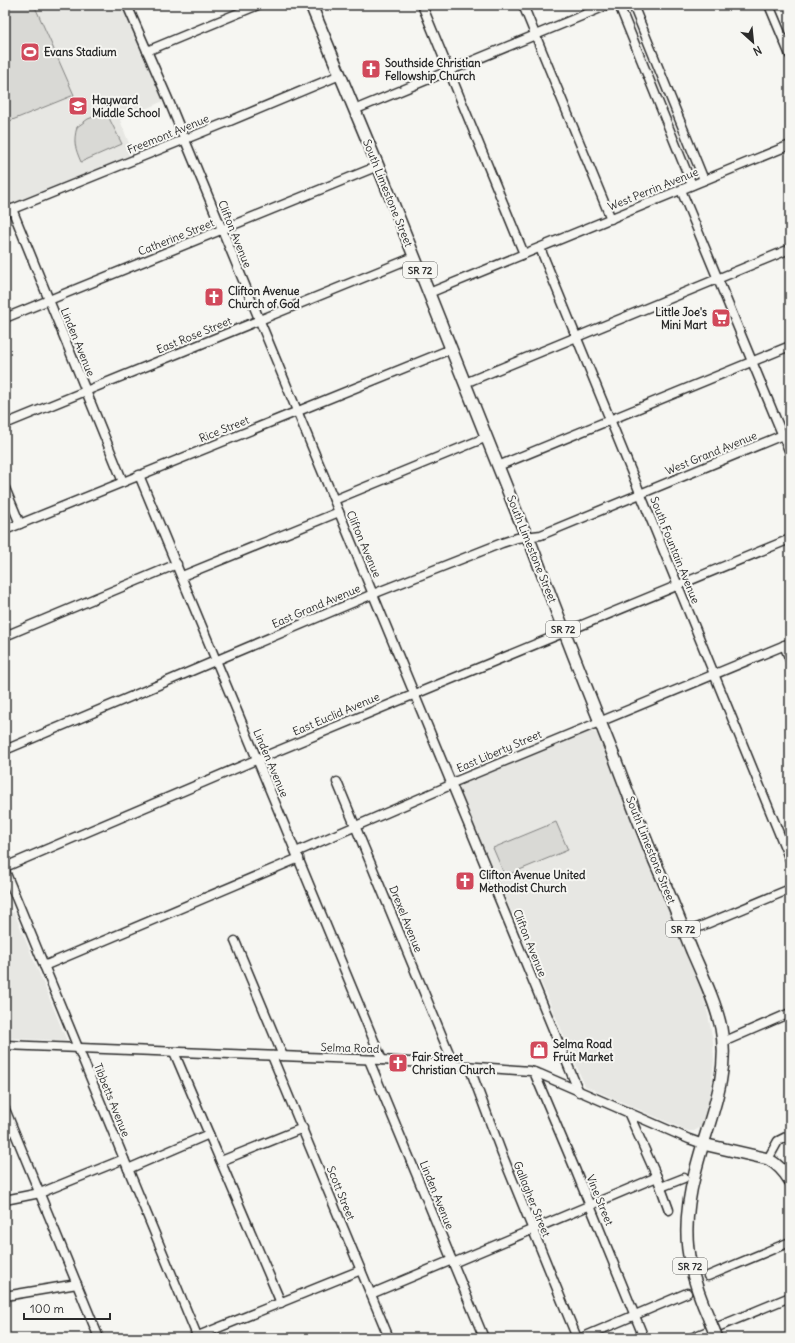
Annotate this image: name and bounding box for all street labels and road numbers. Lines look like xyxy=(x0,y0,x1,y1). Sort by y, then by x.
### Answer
street label: Freemont Avenue xyxy=(125,111,211,157)
street label: South Limestone Street xyxy=(360,137,416,249)
street label: West Perrin Avenue xyxy=(606,164,700,214)
street label: Clifton Avenue xyxy=(215,198,255,270)
street label: Catherine Street xyxy=(136,215,216,259)
road number: SR 72 xyxy=(403,262,437,278)
street label: Linden Avenue xyxy=(58,306,98,379)
street label: East Rose Street xyxy=(154,313,234,356)
street label: Rice Street xyxy=(197,413,251,445)
street label: West Grand Avenue xyxy=(663,428,759,478)
street label: South Limestone Street xyxy=(504,493,560,605)
street label: South Fountain Avenue xyxy=(647,494,703,606)
street label: Clifton Avenue xyxy=(344,508,384,580)
street label: East Grand Avenue xyxy=(270,581,362,631)
road number: SR 72 xyxy=(546,621,580,637)
street label: East Euclid Avenue xyxy=(290,689,382,739)
street label: Linden Avenue xyxy=(250,727,292,799)
street label: East Liberty Street xyxy=(454,727,544,775)
street label: South Limestone Street xyxy=(623,794,679,906)
street label: Drexel Avenue xyxy=(386,884,426,955)
street label: Clifton Avenue xyxy=(510,907,550,979)
road number: SR 72 xyxy=(666,921,700,937)
street label: Selma Road xyxy=(320,1040,380,1056)
street label: Tibbetts Avenue xyxy=(91,1061,133,1139)
street label: Linden Avenue xyxy=(417,1159,457,1232)
street label: Gallagher Street xyxy=(510,1159,554,1239)
street label: Scott Street xyxy=(324,1164,358,1222)
street label: Vine Street xyxy=(583,1173,617,1228)
road number: SR 72 xyxy=(673,1258,707,1274)

